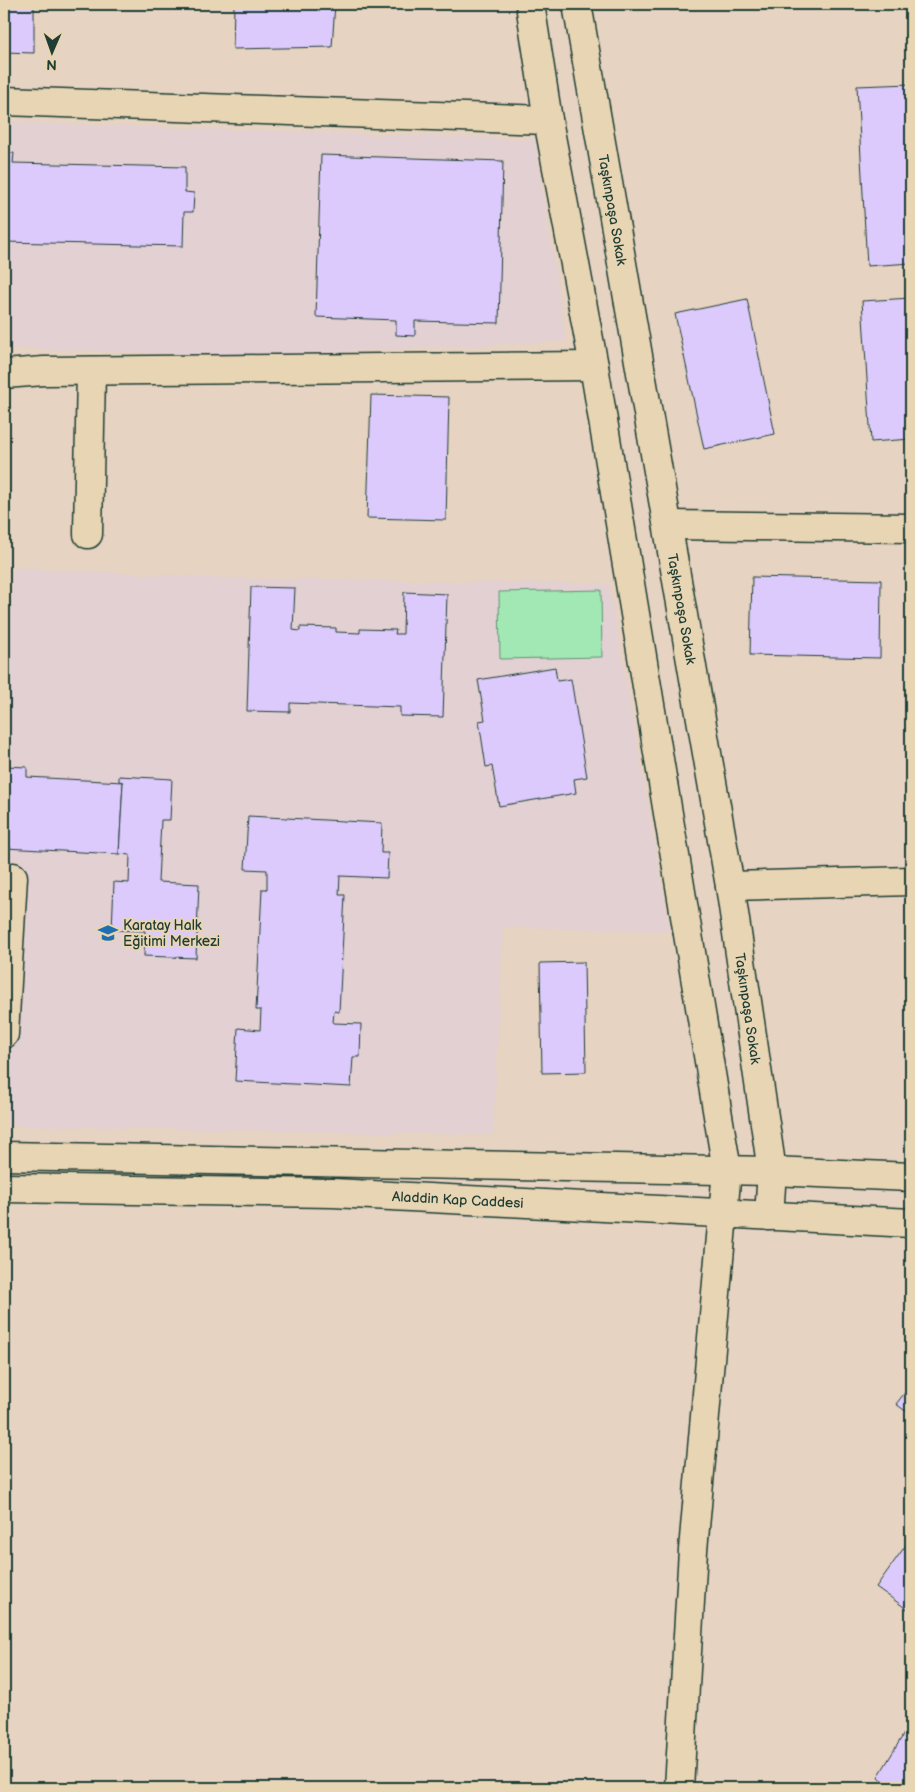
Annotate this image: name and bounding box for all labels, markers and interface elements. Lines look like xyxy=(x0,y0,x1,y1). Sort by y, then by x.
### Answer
north arrow xyxy=(28,28,78,78)
text: N xyxy=(46,56,57,73)
street label: Taşkınpaşa Sokak xyxy=(595,153,631,267)
street label: Taşkınpaşa Sokak xyxy=(664,552,700,666)
place label: Karatay Halk Eğitimi Merkezi xyxy=(123,917,220,950)
school or university icon: Karatay Halk Eğitimi Merkezi xyxy=(97,922,119,944)
street label: Taşkınpaşa Sokak xyxy=(731,952,765,1065)
street label: Aladdin Kap Caddesi xyxy=(392,1188,524,1211)

